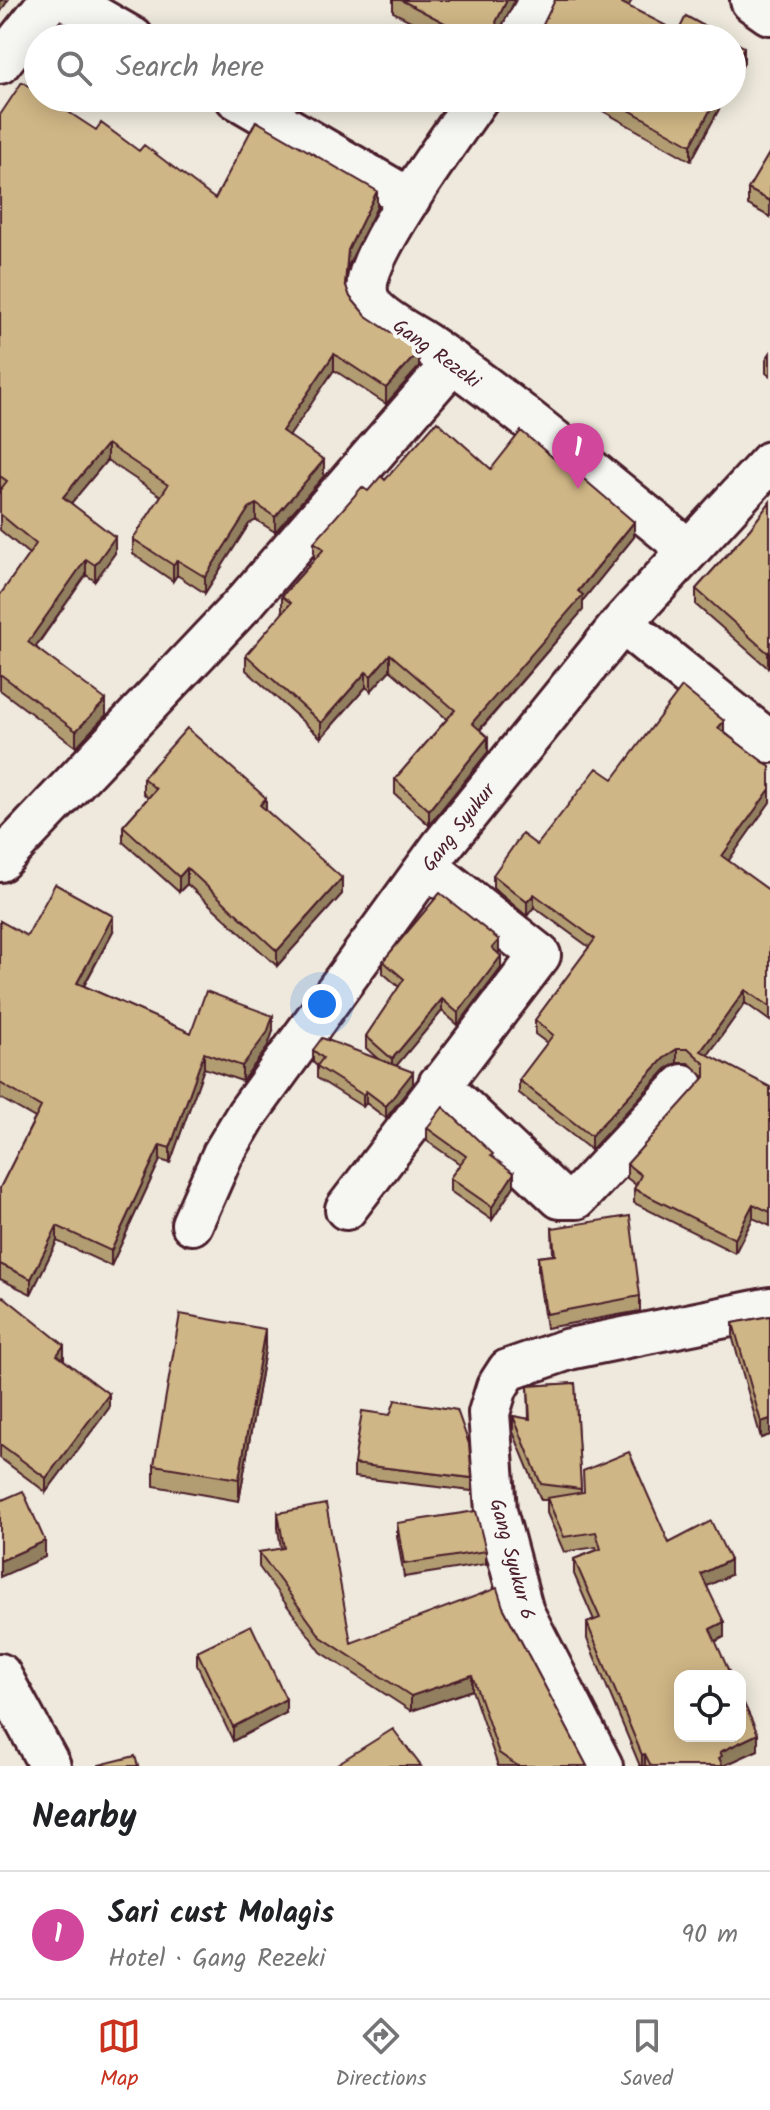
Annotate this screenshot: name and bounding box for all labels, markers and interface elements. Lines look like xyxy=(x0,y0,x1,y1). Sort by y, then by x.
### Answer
search box xyxy=(24,24,746,112)
text: Search here xyxy=(116,44,264,92)
icon: search xyxy=(52,46,96,90)
street label: Gang Rezeki xyxy=(385,312,488,398)
pin: 1 xyxy=(552,423,604,489)
street label: Gang Syukur xyxy=(415,776,505,879)
your location xyxy=(302,984,342,1024)
street label: Gang Syukur 6 xyxy=(480,1495,543,1624)
map controls xyxy=(674,1670,746,1742)
button: locate xyxy=(674,1670,746,1742)
text: Nearby xyxy=(32,1791,137,1845)
text: Sari cust Molagis xyxy=(108,1890,334,1938)
text: 1 xyxy=(54,1914,62,1956)
text: 90 m xyxy=(681,1914,738,1956)
text: Hotel · Gang Rezeki xyxy=(108,1938,325,1980)
tab: Map xyxy=(97,2014,141,2097)
tab: Directions xyxy=(335,2014,427,2097)
tab: Saved xyxy=(621,2014,673,2097)

